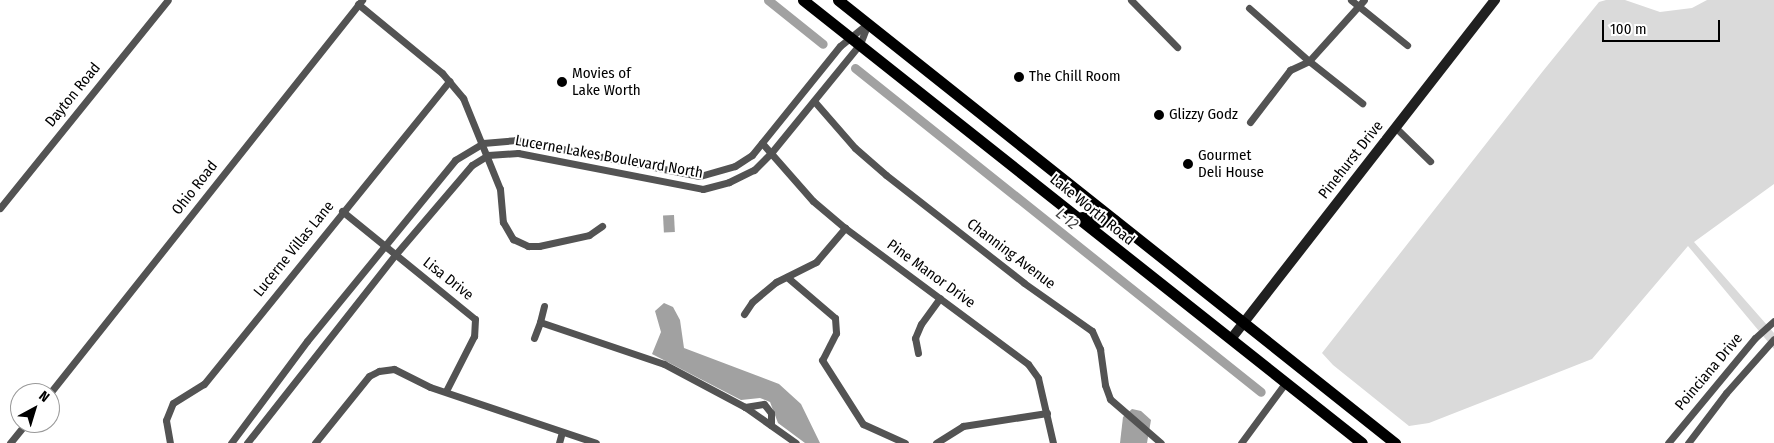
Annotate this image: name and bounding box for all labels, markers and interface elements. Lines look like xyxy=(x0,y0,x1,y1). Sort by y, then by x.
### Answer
scale bar xyxy=(1604,10,1722,42)
text: 100 m xyxy=(1610,20,1647,38)
street label: Dayton Road xyxy=(42,59,104,131)
place label: Movies of Lake Worth xyxy=(572,64,641,99)
place label: The Chill Room xyxy=(1029,68,1121,86)
marker: The Chill Room xyxy=(1013,71,1025,83)
marker: Movies of Lake Worth xyxy=(556,76,568,88)
place label: Glizzy Godz xyxy=(1169,106,1238,124)
marker: Glizzy Godz xyxy=(1153,109,1165,121)
street label: Pinehurst Drive xyxy=(1315,117,1387,203)
street label: Lucerne Lakes Boulevard North xyxy=(514,132,704,182)
place label: Gourmet Deli House xyxy=(1198,146,1264,181)
street label: Ohio Road xyxy=(168,157,222,219)
marker: Gourmet Deli House xyxy=(1182,158,1194,170)
street label: Lake Worth Road xyxy=(1046,170,1138,250)
street label: Lucerne Villas Lane xyxy=(250,198,338,300)
water label: L-12 xyxy=(1052,204,1082,234)
street label: Channing Avenue xyxy=(963,215,1059,293)
street label: Pine Manor Drive xyxy=(883,236,979,312)
street label: Lisa Drive xyxy=(419,254,477,304)
street label: Poinciana Drive xyxy=(1672,330,1746,414)
north arrow xyxy=(10,383,60,433)
text: N xyxy=(36,387,53,406)

